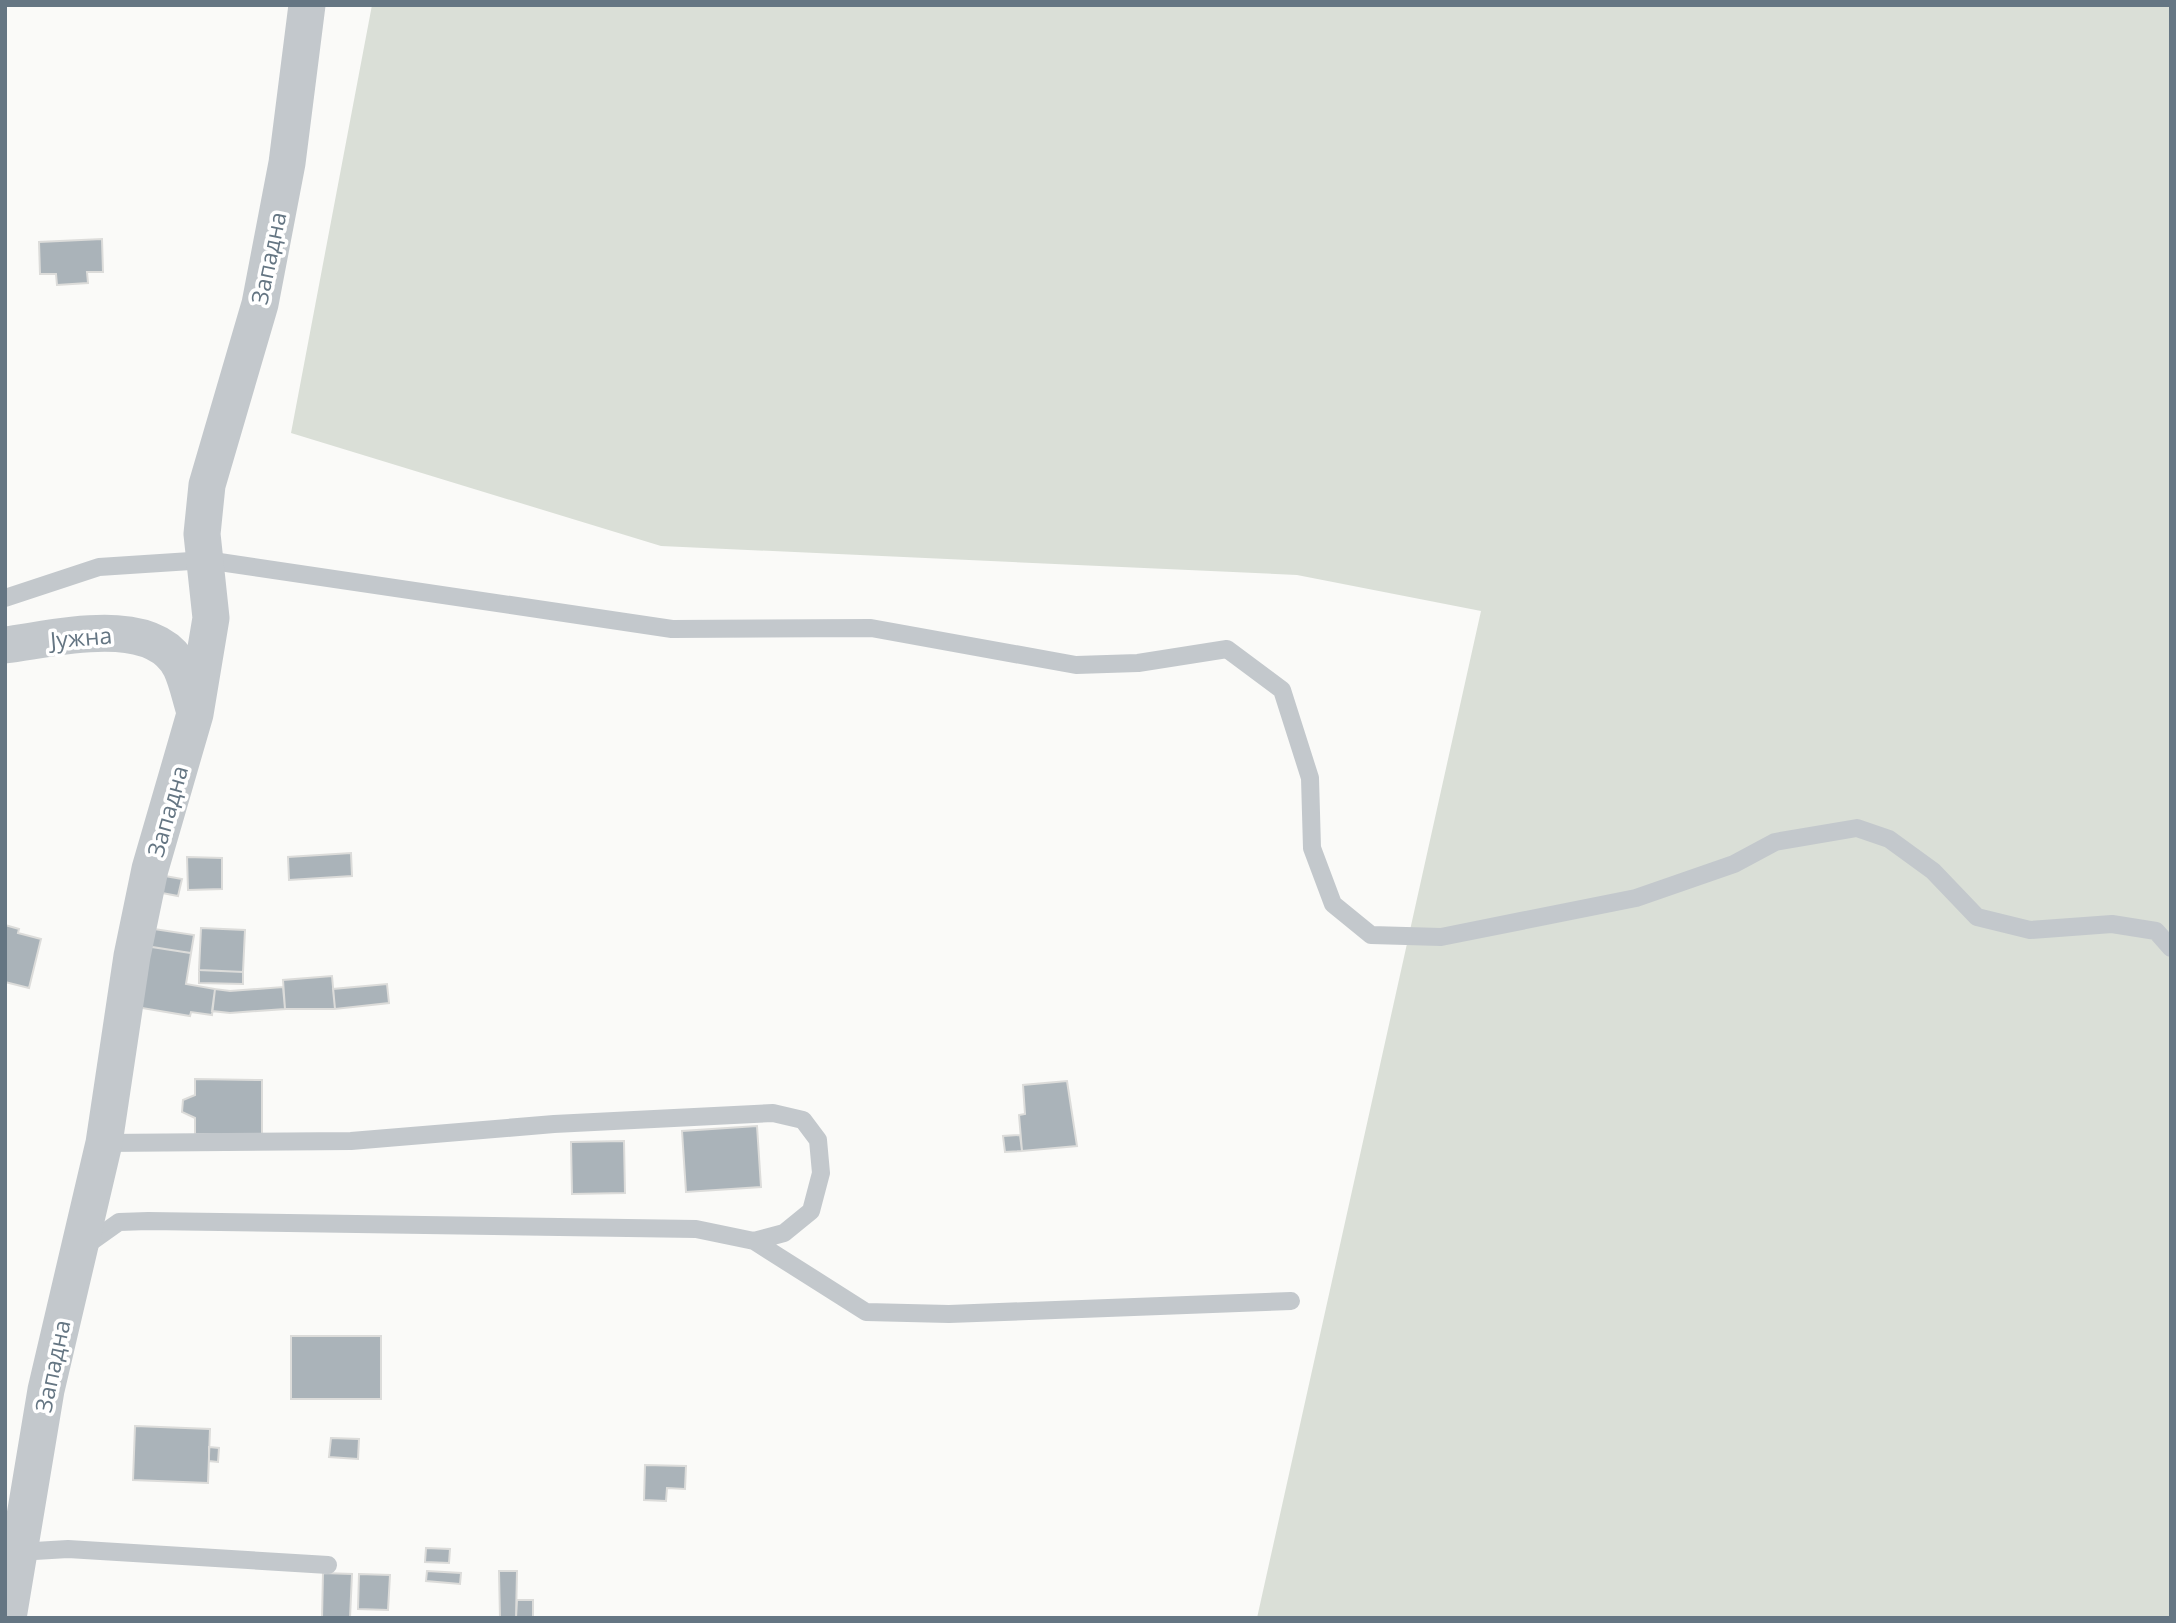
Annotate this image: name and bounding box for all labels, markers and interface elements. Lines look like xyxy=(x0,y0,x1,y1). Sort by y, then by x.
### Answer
street label: Западна xyxy=(243,209,293,307)
street label: Јужна xyxy=(47,618,113,656)
street label: Западна xyxy=(139,762,195,860)
street label: Западна xyxy=(27,1317,77,1415)

